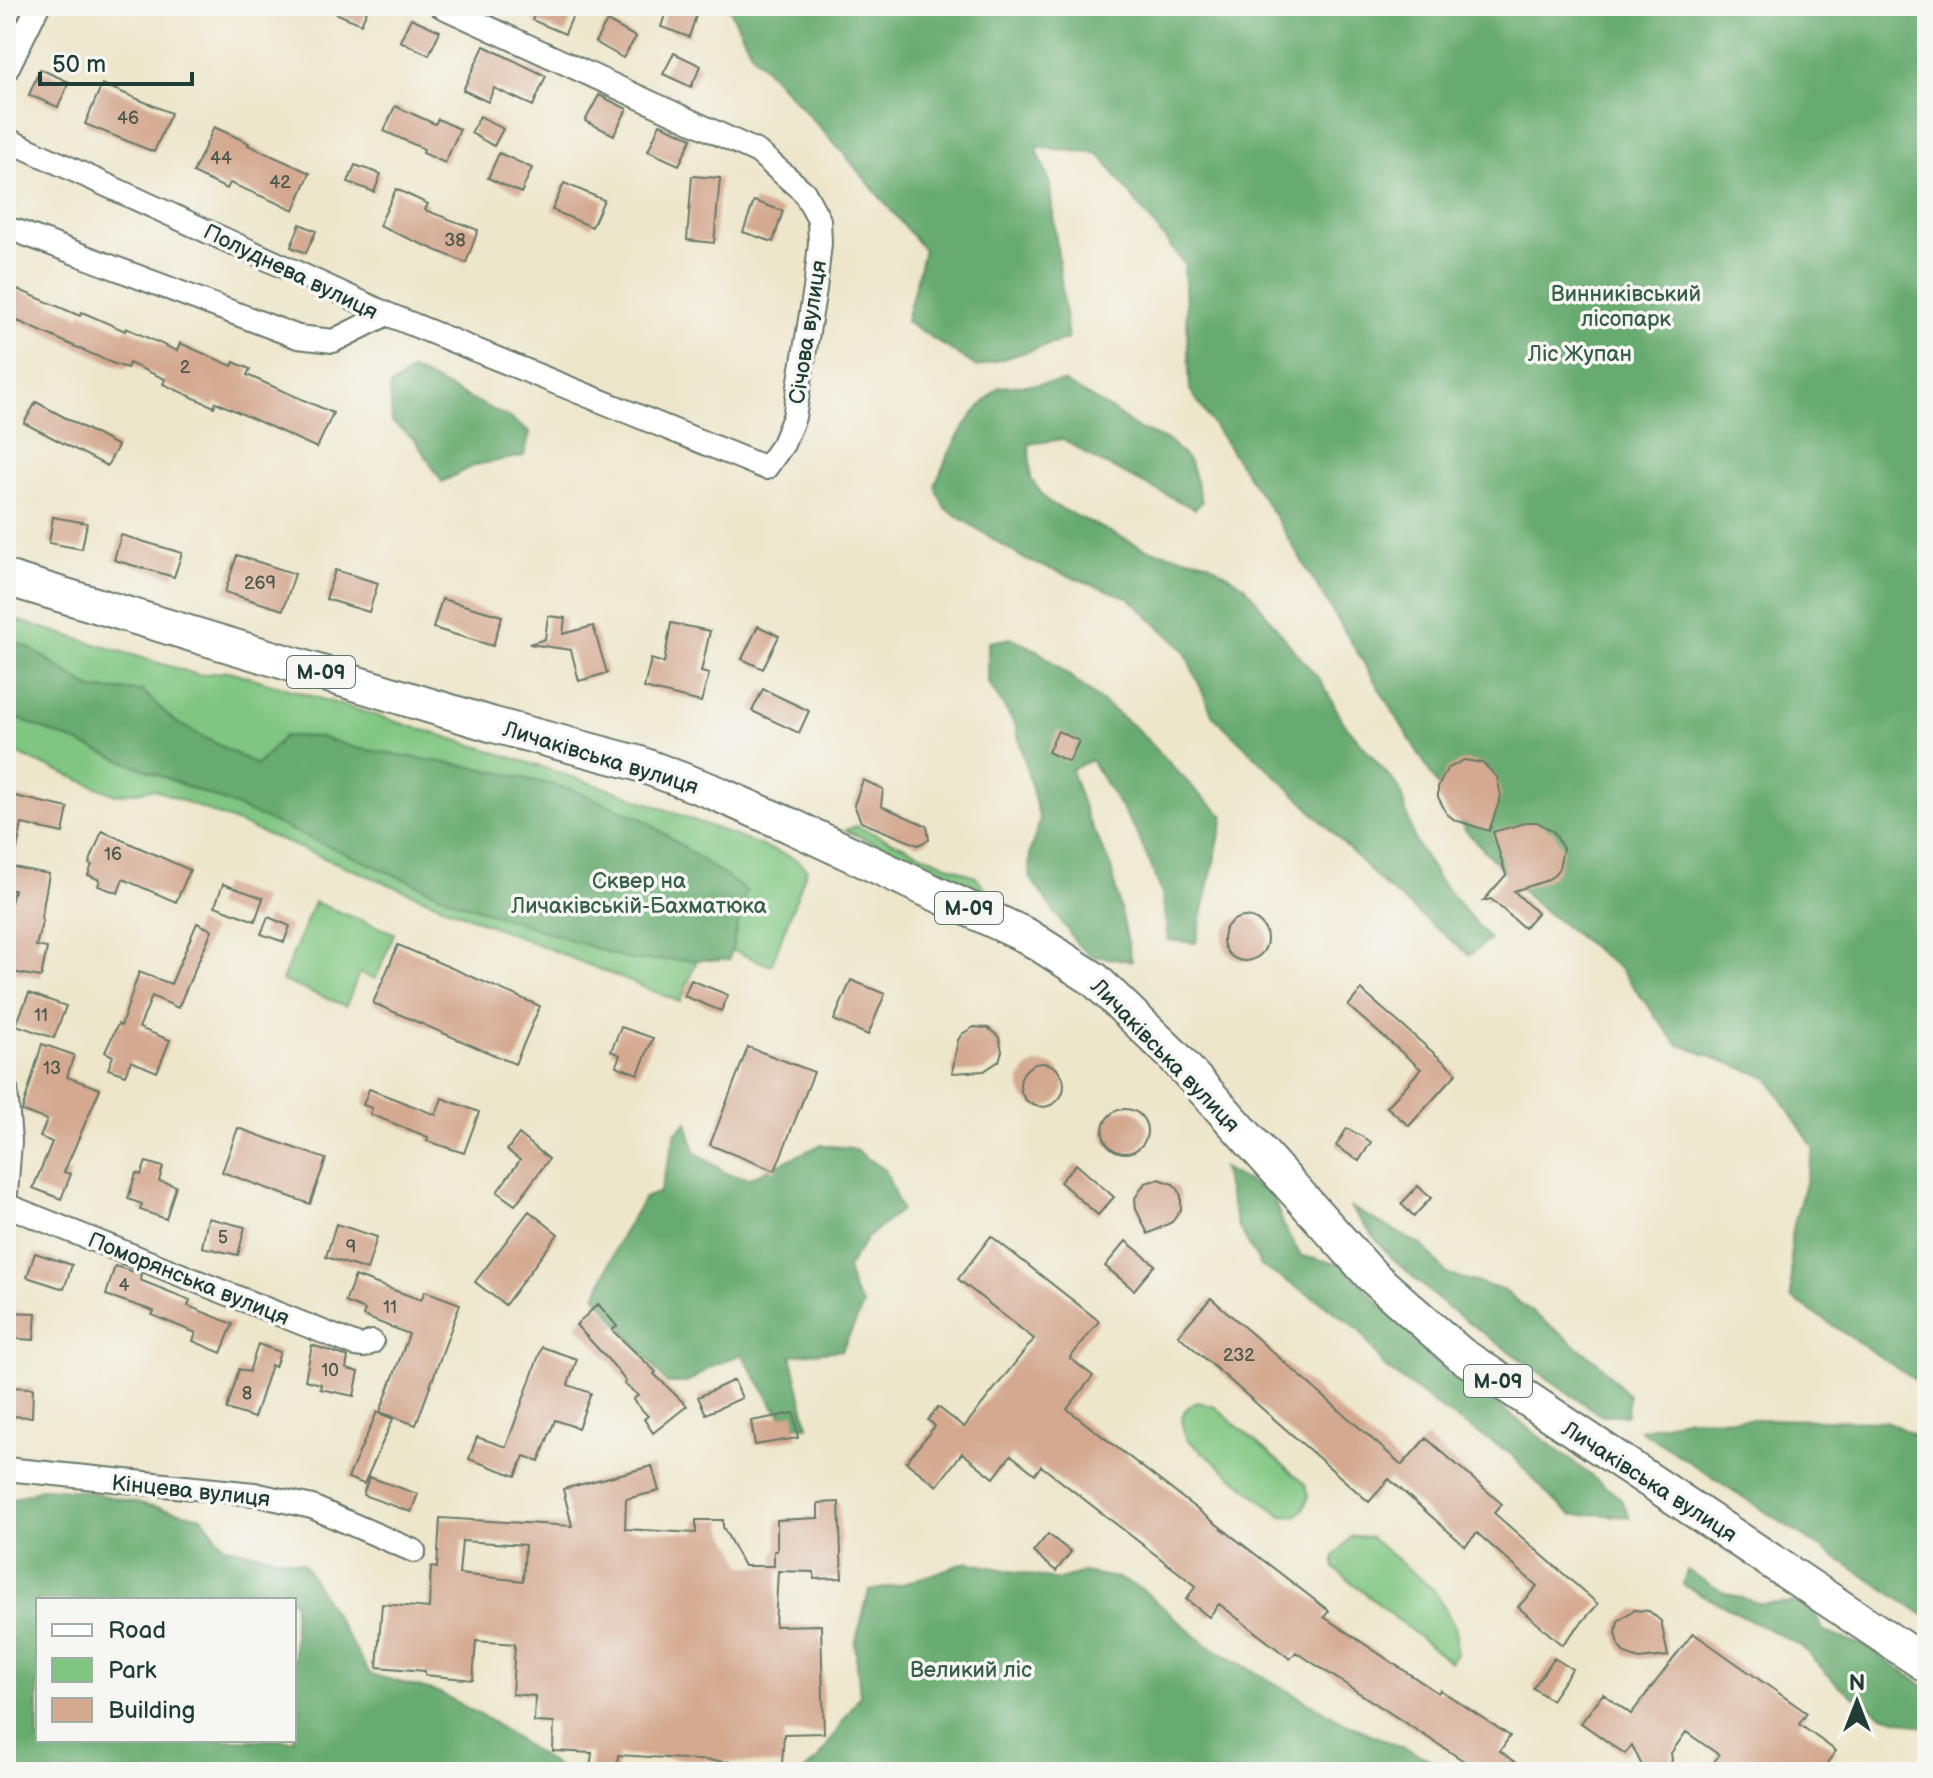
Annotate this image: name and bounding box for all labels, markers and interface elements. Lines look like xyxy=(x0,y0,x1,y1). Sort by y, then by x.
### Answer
scale bar xyxy=(40,36,192,86)
text: 50 m xyxy=(52,50,106,79)
house number: 46 xyxy=(117,108,139,129)
house number: 44 xyxy=(210,148,232,169)
house number: 42 xyxy=(269,172,291,193)
street label: Полуднева вулиця xyxy=(199,218,382,326)
house number: 38 xyxy=(444,230,466,251)
street label: Січова вулиця xyxy=(784,258,833,406)
park label: Винниківський лісопарк xyxy=(1551,281,1701,333)
park label: Ліс Жупан xyxy=(1527,341,1632,368)
house number: 2 xyxy=(180,357,191,378)
house number: 269 xyxy=(244,573,276,594)
road number: М-09 xyxy=(287,656,355,688)
street label: Личаківська вулиця xyxy=(499,716,701,801)
house number: 16 xyxy=(104,844,122,865)
park label: Сквер на Личаківській-Бахматюка xyxy=(510,868,767,920)
road number: М-09 xyxy=(935,892,1003,924)
street label: Личаківська вулиця xyxy=(1084,973,1245,1138)
house number: 11 xyxy=(34,1005,48,1026)
house number: 13 xyxy=(43,1058,61,1079)
street label: Поморянська вулиця xyxy=(84,1227,293,1332)
house number: 5 xyxy=(218,1227,228,1248)
house number: 9 xyxy=(346,1237,356,1258)
house number: 4 xyxy=(119,1275,130,1296)
house number: 11 xyxy=(383,1297,397,1318)
house number: 232 xyxy=(1223,1345,1255,1366)
house number: 10 xyxy=(321,1360,339,1381)
road number: М-09 xyxy=(1464,1365,1532,1397)
house number: 8 xyxy=(242,1383,252,1404)
street label: Личаківська вулиця xyxy=(1556,1415,1742,1549)
street label: Кінцева вулиця xyxy=(110,1470,271,1513)
legend xyxy=(36,1598,296,1742)
text: Road xyxy=(108,1616,166,1645)
text: Park xyxy=(108,1656,156,1685)
park label: Великий ліс xyxy=(910,1657,1032,1684)
north arrow xyxy=(1817,1662,1897,1742)
text: N xyxy=(1849,1670,1865,1697)
text: Building xyxy=(108,1696,195,1725)

